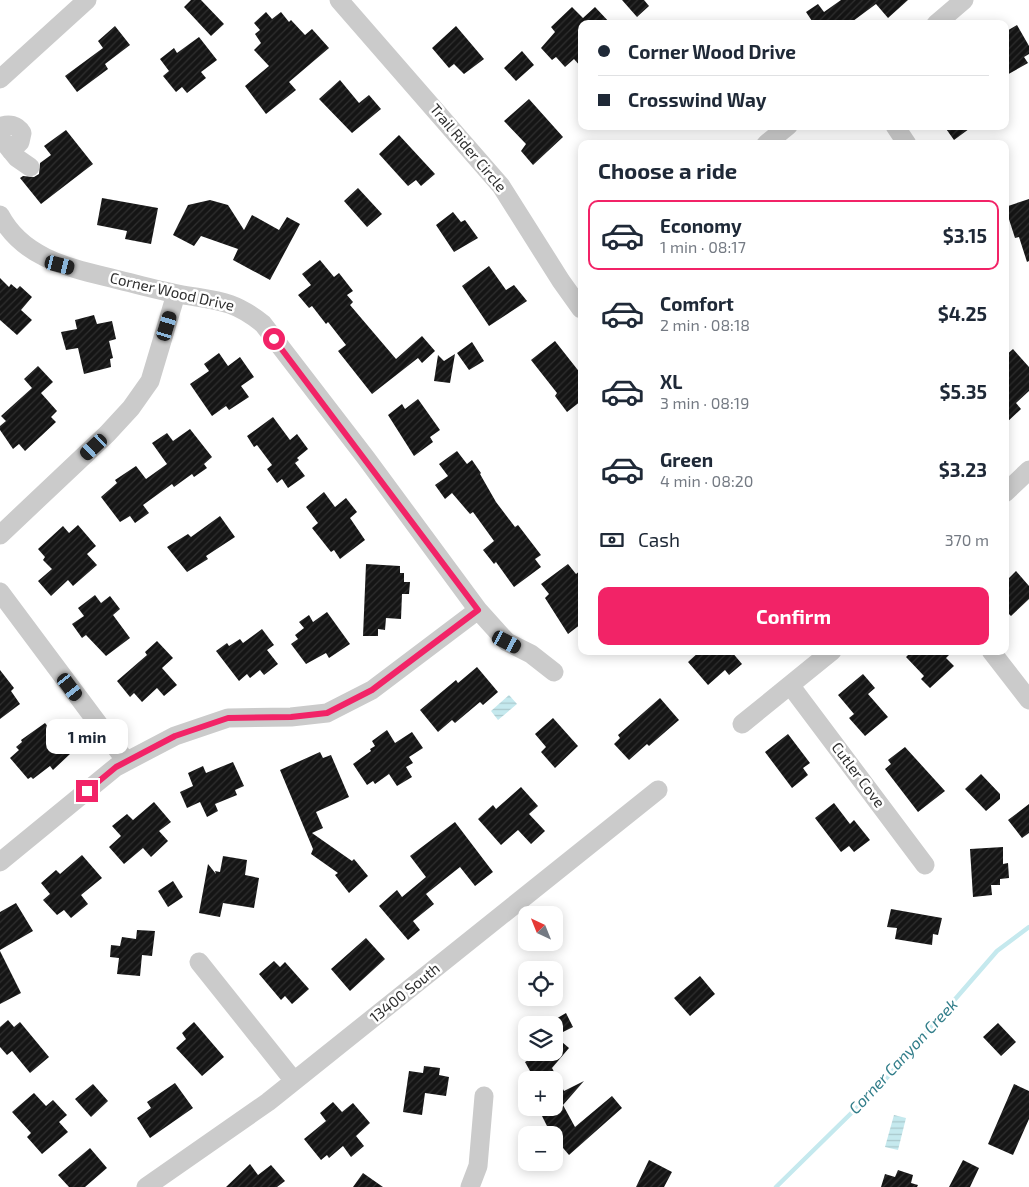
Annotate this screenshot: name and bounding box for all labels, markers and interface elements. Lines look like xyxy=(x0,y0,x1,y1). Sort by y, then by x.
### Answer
text: Corner Wood Drive xyxy=(628,40,796,63)
text: Crosswind Way xyxy=(628,88,766,111)
street label: Trail Rider Circle xyxy=(427,100,511,195)
text: Choose a ride xyxy=(598,157,737,183)
icon: car xyxy=(600,213,645,258)
text: Economy xyxy=(660,214,742,237)
text: $3.15 xyxy=(943,224,987,247)
text: 1 min · 08:17 xyxy=(660,237,746,256)
car xyxy=(43,254,76,276)
street label: Corner Wood Drive xyxy=(108,268,236,314)
icon: car xyxy=(600,291,645,336)
text: Comfort xyxy=(660,292,734,315)
text: $4.25 xyxy=(938,302,987,325)
car xyxy=(155,309,178,343)
text: 2 min · 08:18 xyxy=(660,315,750,334)
route start xyxy=(263,328,285,350)
icon: car xyxy=(600,369,645,414)
text: XL xyxy=(660,370,682,393)
text: $5.35 xyxy=(940,380,987,403)
text: 3 min · 08:19 xyxy=(660,393,749,412)
car xyxy=(77,431,110,463)
icon: car xyxy=(600,447,645,492)
text: Green xyxy=(660,448,713,471)
text: $3.23 xyxy=(939,458,987,481)
text: 4 min · 08:20 xyxy=(660,471,753,490)
icon: cash xyxy=(598,526,626,554)
text: Cash xyxy=(638,528,680,551)
text: 370 m xyxy=(945,530,989,549)
button: Confirm xyxy=(598,587,989,645)
car xyxy=(490,629,523,655)
car xyxy=(54,671,85,703)
callout: 1 min xyxy=(46,718,128,754)
text: 1 min xyxy=(68,727,106,746)
street label: Cutler Cove xyxy=(828,738,889,811)
route end xyxy=(76,780,98,802)
north arrow xyxy=(518,906,562,951)
map controls xyxy=(518,906,563,1171)
street label: 13400 South xyxy=(366,959,443,1026)
button: locate xyxy=(518,961,563,1006)
water label: Corner Canyon Creek xyxy=(844,994,962,1118)
button: layers xyxy=(518,1016,563,1061)
button: + xyxy=(518,1071,563,1116)
button: − xyxy=(518,1126,563,1171)

